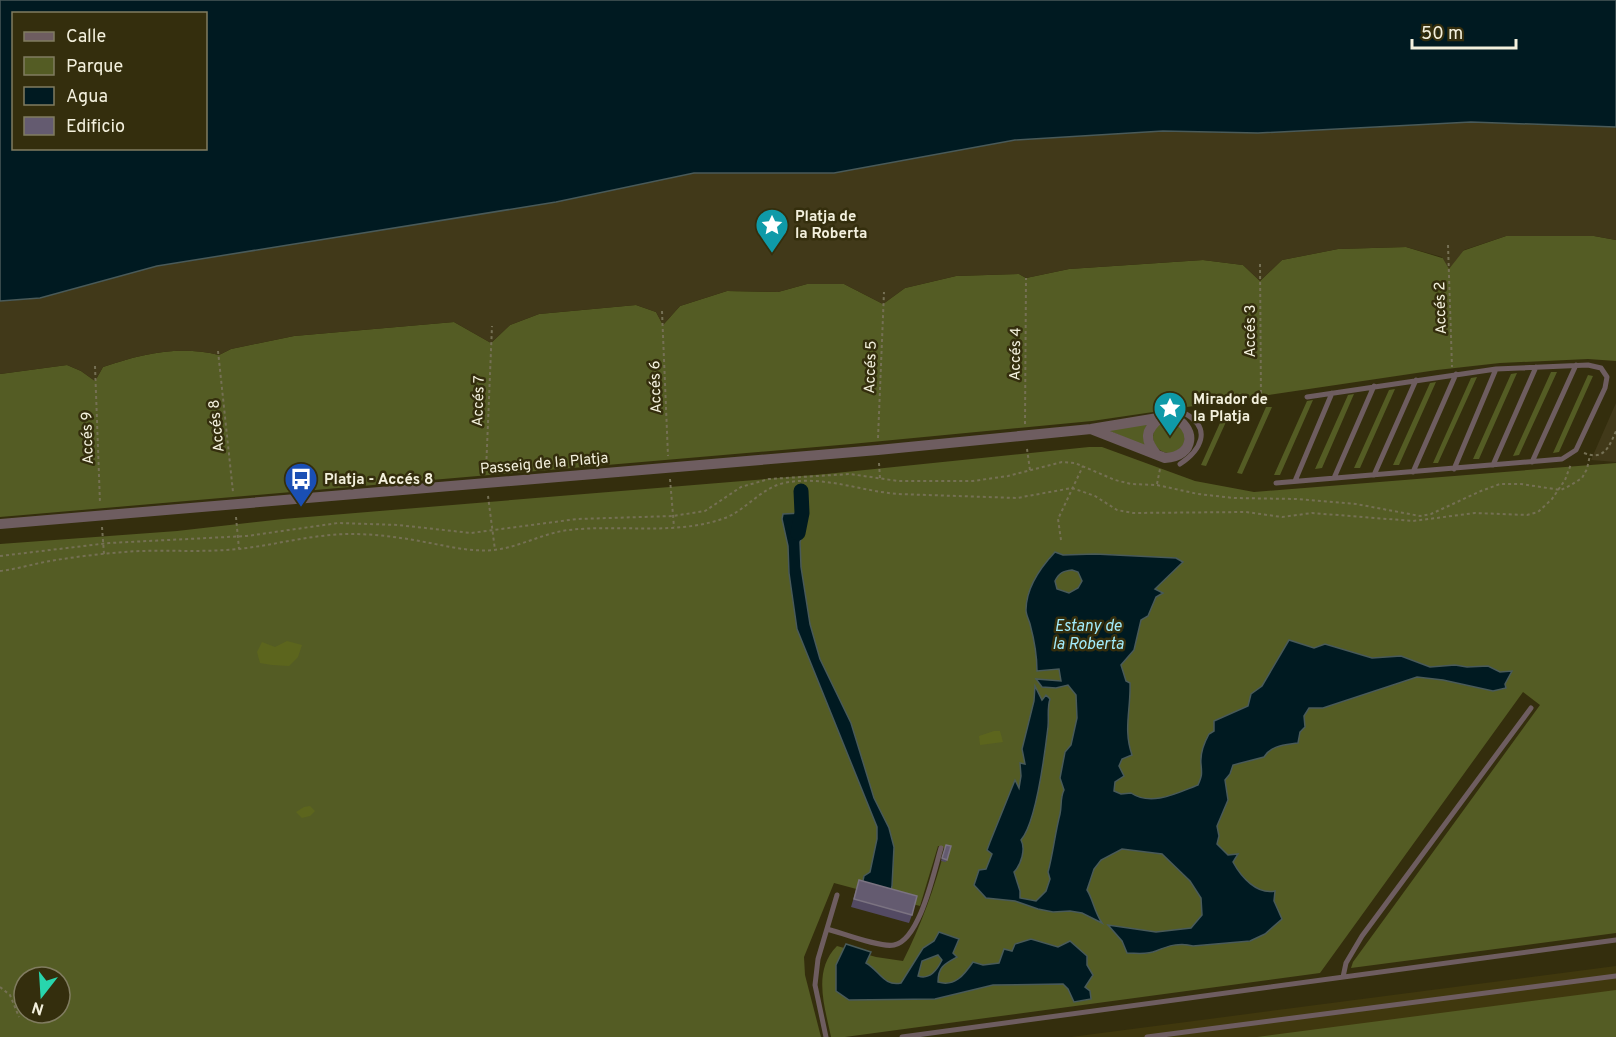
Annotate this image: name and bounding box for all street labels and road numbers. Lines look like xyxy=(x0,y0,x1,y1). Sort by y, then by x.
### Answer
street label: Accés 2 xyxy=(1431,281,1452,335)
street label: Accés 3 xyxy=(1242,305,1261,357)
street label: Accés 4 xyxy=(1007,327,1026,381)
street label: Accés 5 xyxy=(861,340,882,394)
street label: Accés 6 xyxy=(646,360,667,414)
street label: Accés 7 xyxy=(469,375,490,427)
street label: Accés 8 xyxy=(205,398,230,453)
street label: Accés 9 xyxy=(78,411,99,465)
street label: Passeig de la Platja xyxy=(479,449,609,480)

